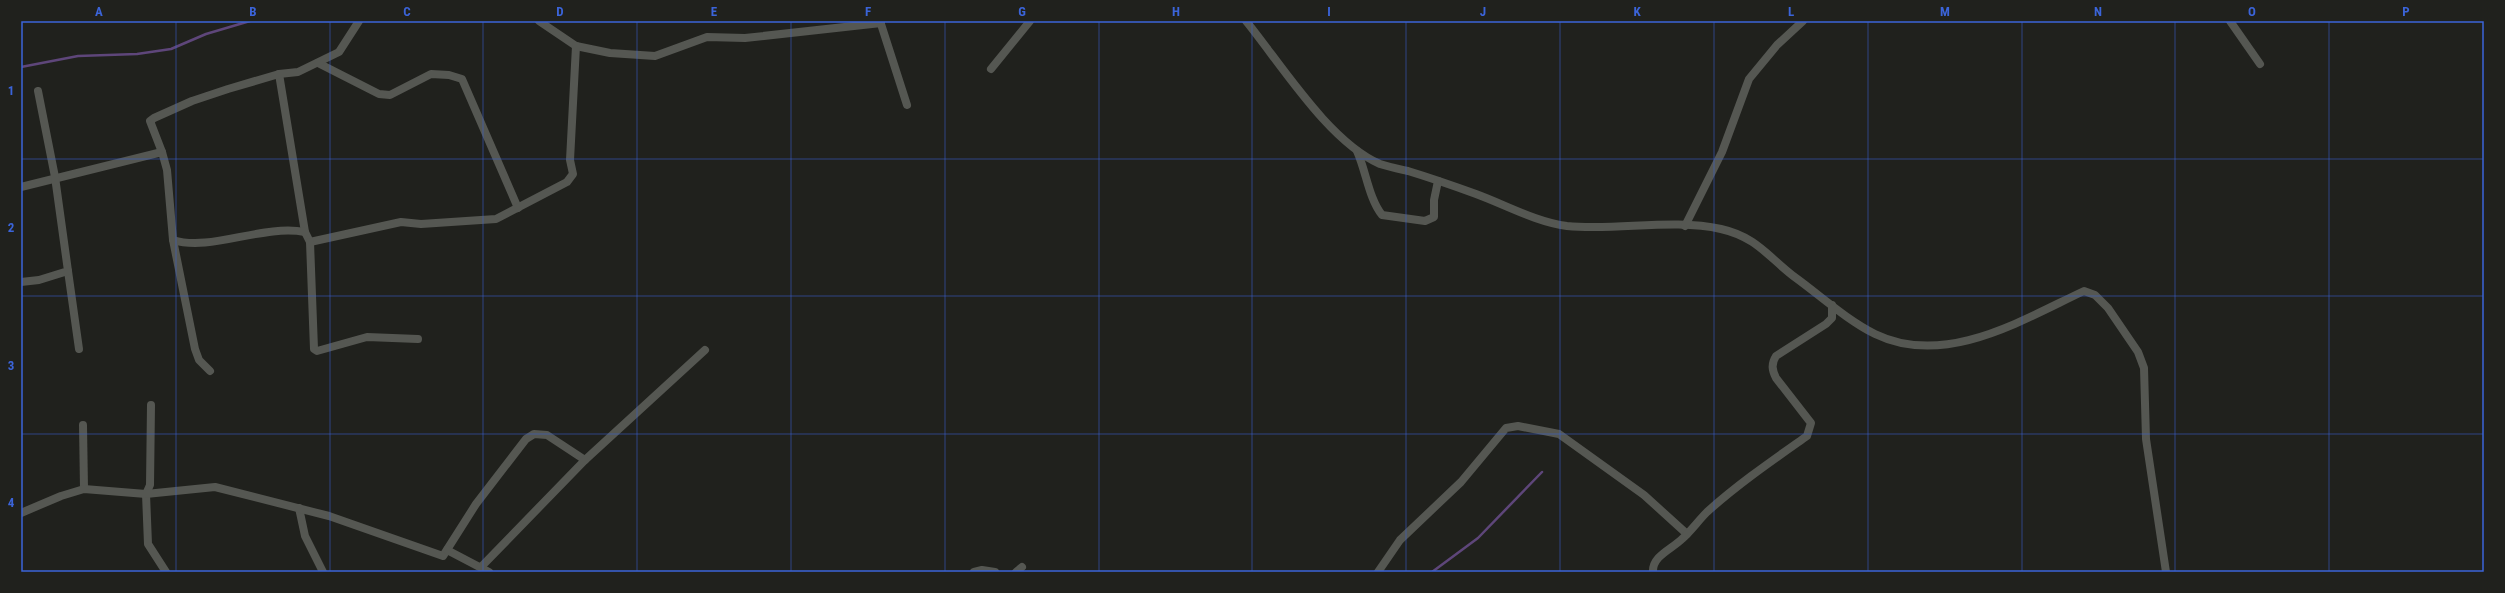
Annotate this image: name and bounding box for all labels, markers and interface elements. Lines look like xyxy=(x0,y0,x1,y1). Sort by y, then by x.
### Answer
text: A xyxy=(95,4,103,19)
text: B xyxy=(249,4,257,19)
text: C xyxy=(403,4,411,19)
text: D xyxy=(556,4,564,19)
text: E xyxy=(711,4,718,19)
text: F xyxy=(865,4,871,19)
text: G xyxy=(1018,4,1026,19)
text: H xyxy=(1172,4,1180,19)
text: I xyxy=(1327,4,1331,19)
text: J xyxy=(1480,4,1486,19)
text: K xyxy=(1633,4,1641,19)
text: L xyxy=(1788,4,1794,19)
text: M xyxy=(1940,4,1950,19)
text: N xyxy=(2094,4,2102,19)
text: O xyxy=(2248,4,2256,19)
text: P xyxy=(2402,4,2410,19)
text: 1 xyxy=(8,83,14,98)
text: 2 xyxy=(8,220,15,235)
text: 3 xyxy=(8,358,14,373)
text: 4 xyxy=(8,495,15,510)

